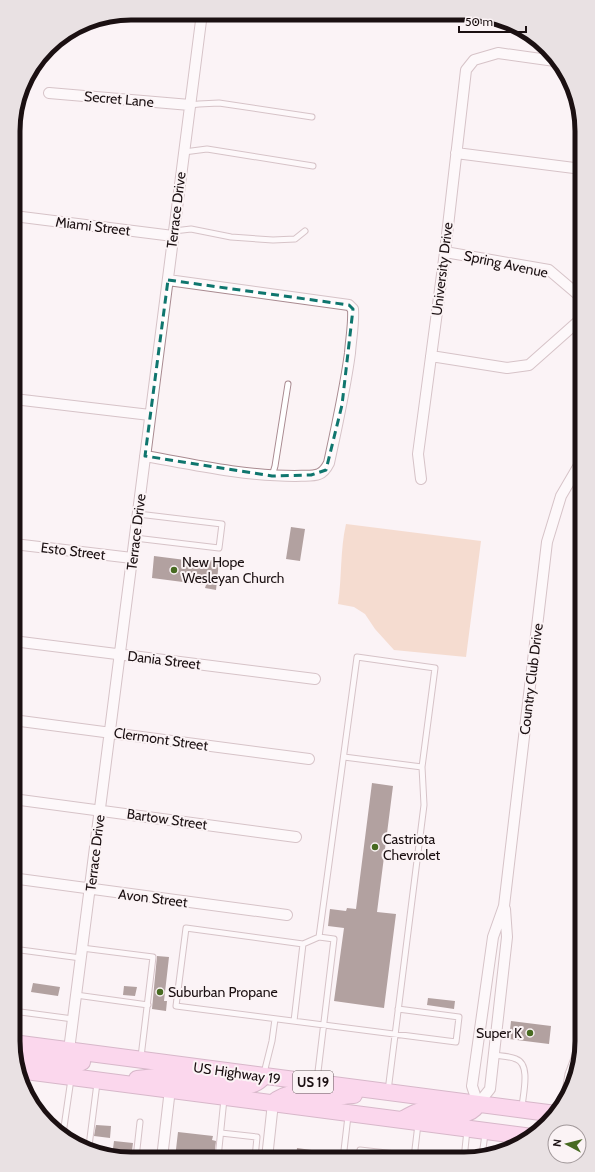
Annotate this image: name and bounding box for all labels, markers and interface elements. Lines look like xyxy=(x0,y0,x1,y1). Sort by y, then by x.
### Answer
scale bar xyxy=(459,8,526,34)
text: 50 m xyxy=(465,14,493,29)
street label: Secret Lane xyxy=(83,87,155,111)
street label: Terrace Drive xyxy=(162,171,190,249)
street label: Miami Street xyxy=(55,212,132,240)
street label: University Drive xyxy=(427,221,457,317)
street label: Spring Avenue xyxy=(462,246,550,282)
street label: Terrace Drive xyxy=(122,493,150,571)
street label: Esto Street xyxy=(40,538,107,564)
place label: New Hope Wesleyan Church xyxy=(182,553,284,587)
marker: New Hope Wesleyan Church xyxy=(169,565,179,575)
street label: Country Club Drive xyxy=(515,622,547,736)
street label: Dania Street xyxy=(126,647,202,673)
street label: Clermont Street xyxy=(113,723,210,755)
street label: Bartow Street xyxy=(126,804,209,834)
street label: Terrace Drive xyxy=(81,814,109,892)
place label: Castriota Chevrolet xyxy=(383,830,441,864)
marker: Castriota Chevrolet xyxy=(370,842,380,852)
street label: Avon Street xyxy=(117,885,189,911)
place label: Suburban Propane xyxy=(168,983,278,1001)
marker: Suburban Propane xyxy=(155,987,165,997)
place label: Super K xyxy=(476,1024,522,1042)
marker: Super K xyxy=(525,1028,535,1038)
street label: US Highway 19 xyxy=(192,1058,282,1088)
road number: US 19 xyxy=(293,1071,333,1093)
north arrow xyxy=(547,1124,587,1164)
text: N xyxy=(550,1138,564,1147)

